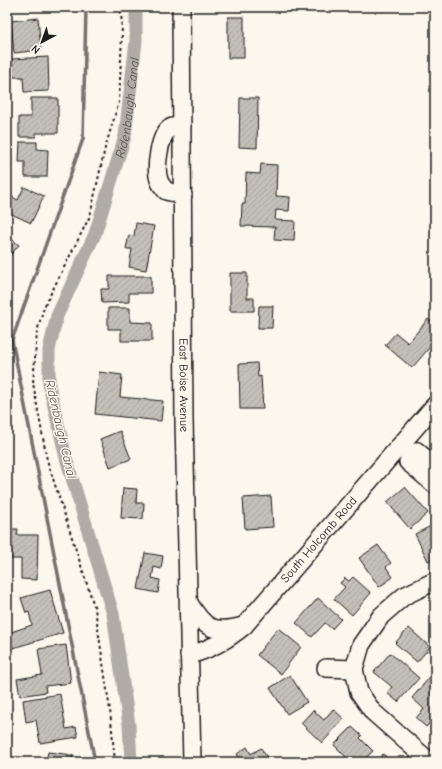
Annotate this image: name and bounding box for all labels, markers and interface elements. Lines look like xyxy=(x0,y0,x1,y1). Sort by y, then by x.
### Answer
north arrow xyxy=(22,22,62,62)
text: N xyxy=(29,42,43,56)
water label: Ridenbaugh Canal xyxy=(111,57,142,160)
street label: East Boise Avenue xyxy=(176,338,191,432)
water label: Ridenbaugh Canal xyxy=(42,378,80,480)
street label: South Holcomb Road xyxy=(278,494,360,585)

